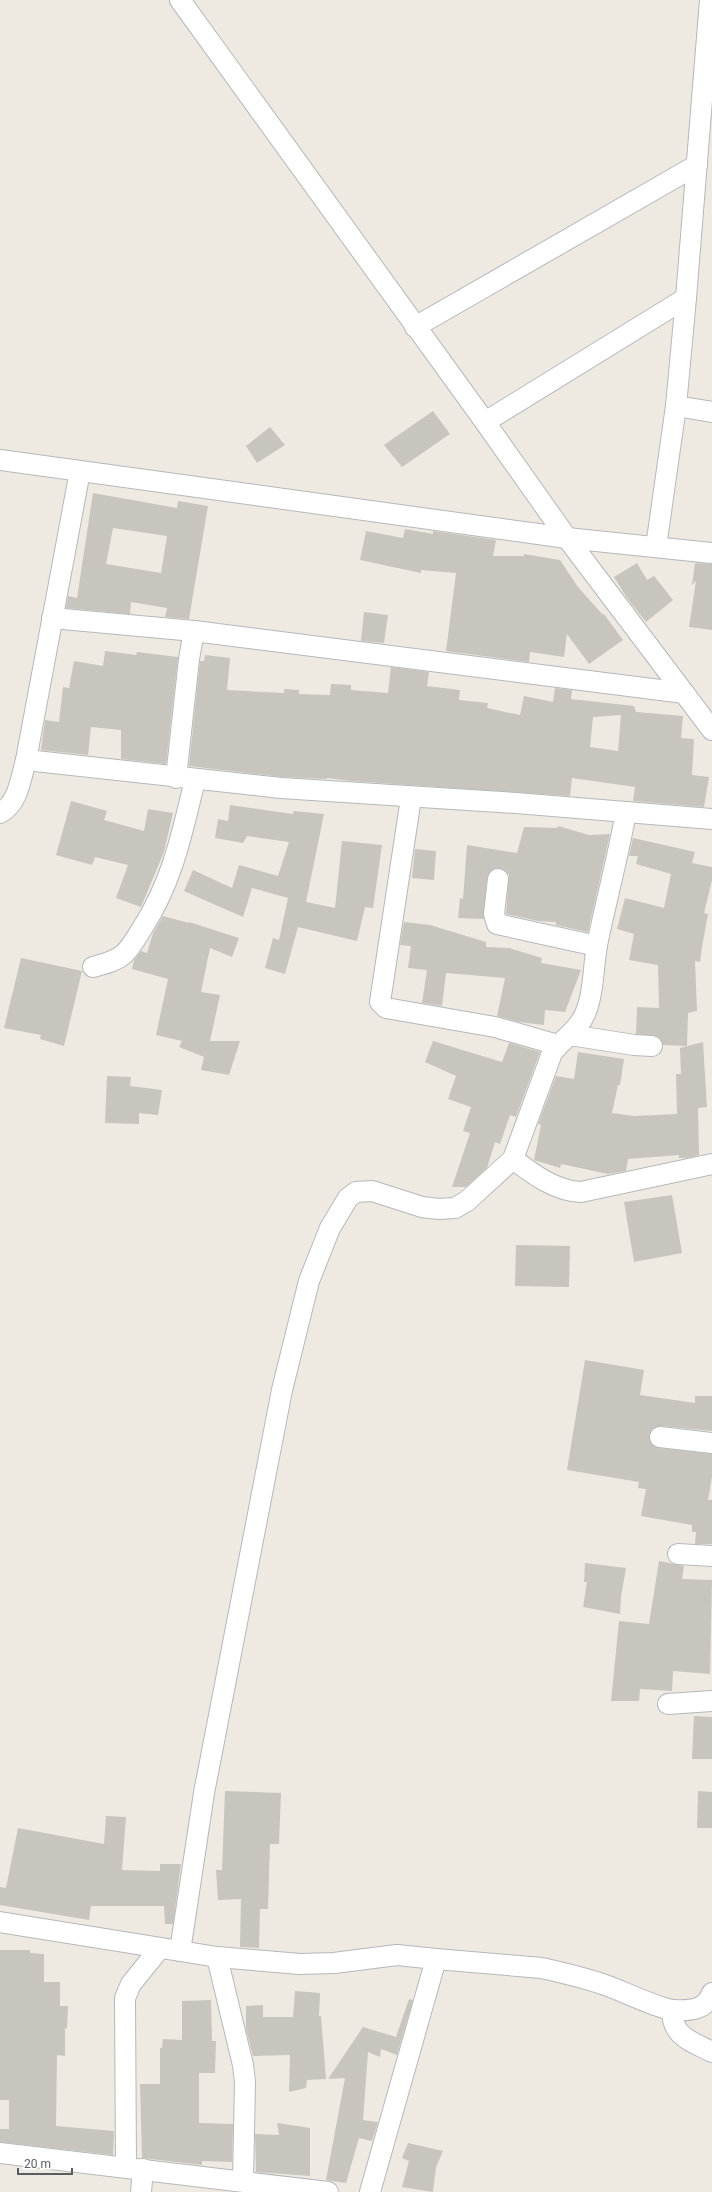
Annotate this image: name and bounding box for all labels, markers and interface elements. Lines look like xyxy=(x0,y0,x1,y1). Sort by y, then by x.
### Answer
scale bar xyxy=(18,2150,72,2176)
text: 20 m xyxy=(24,2157,51,2171)

